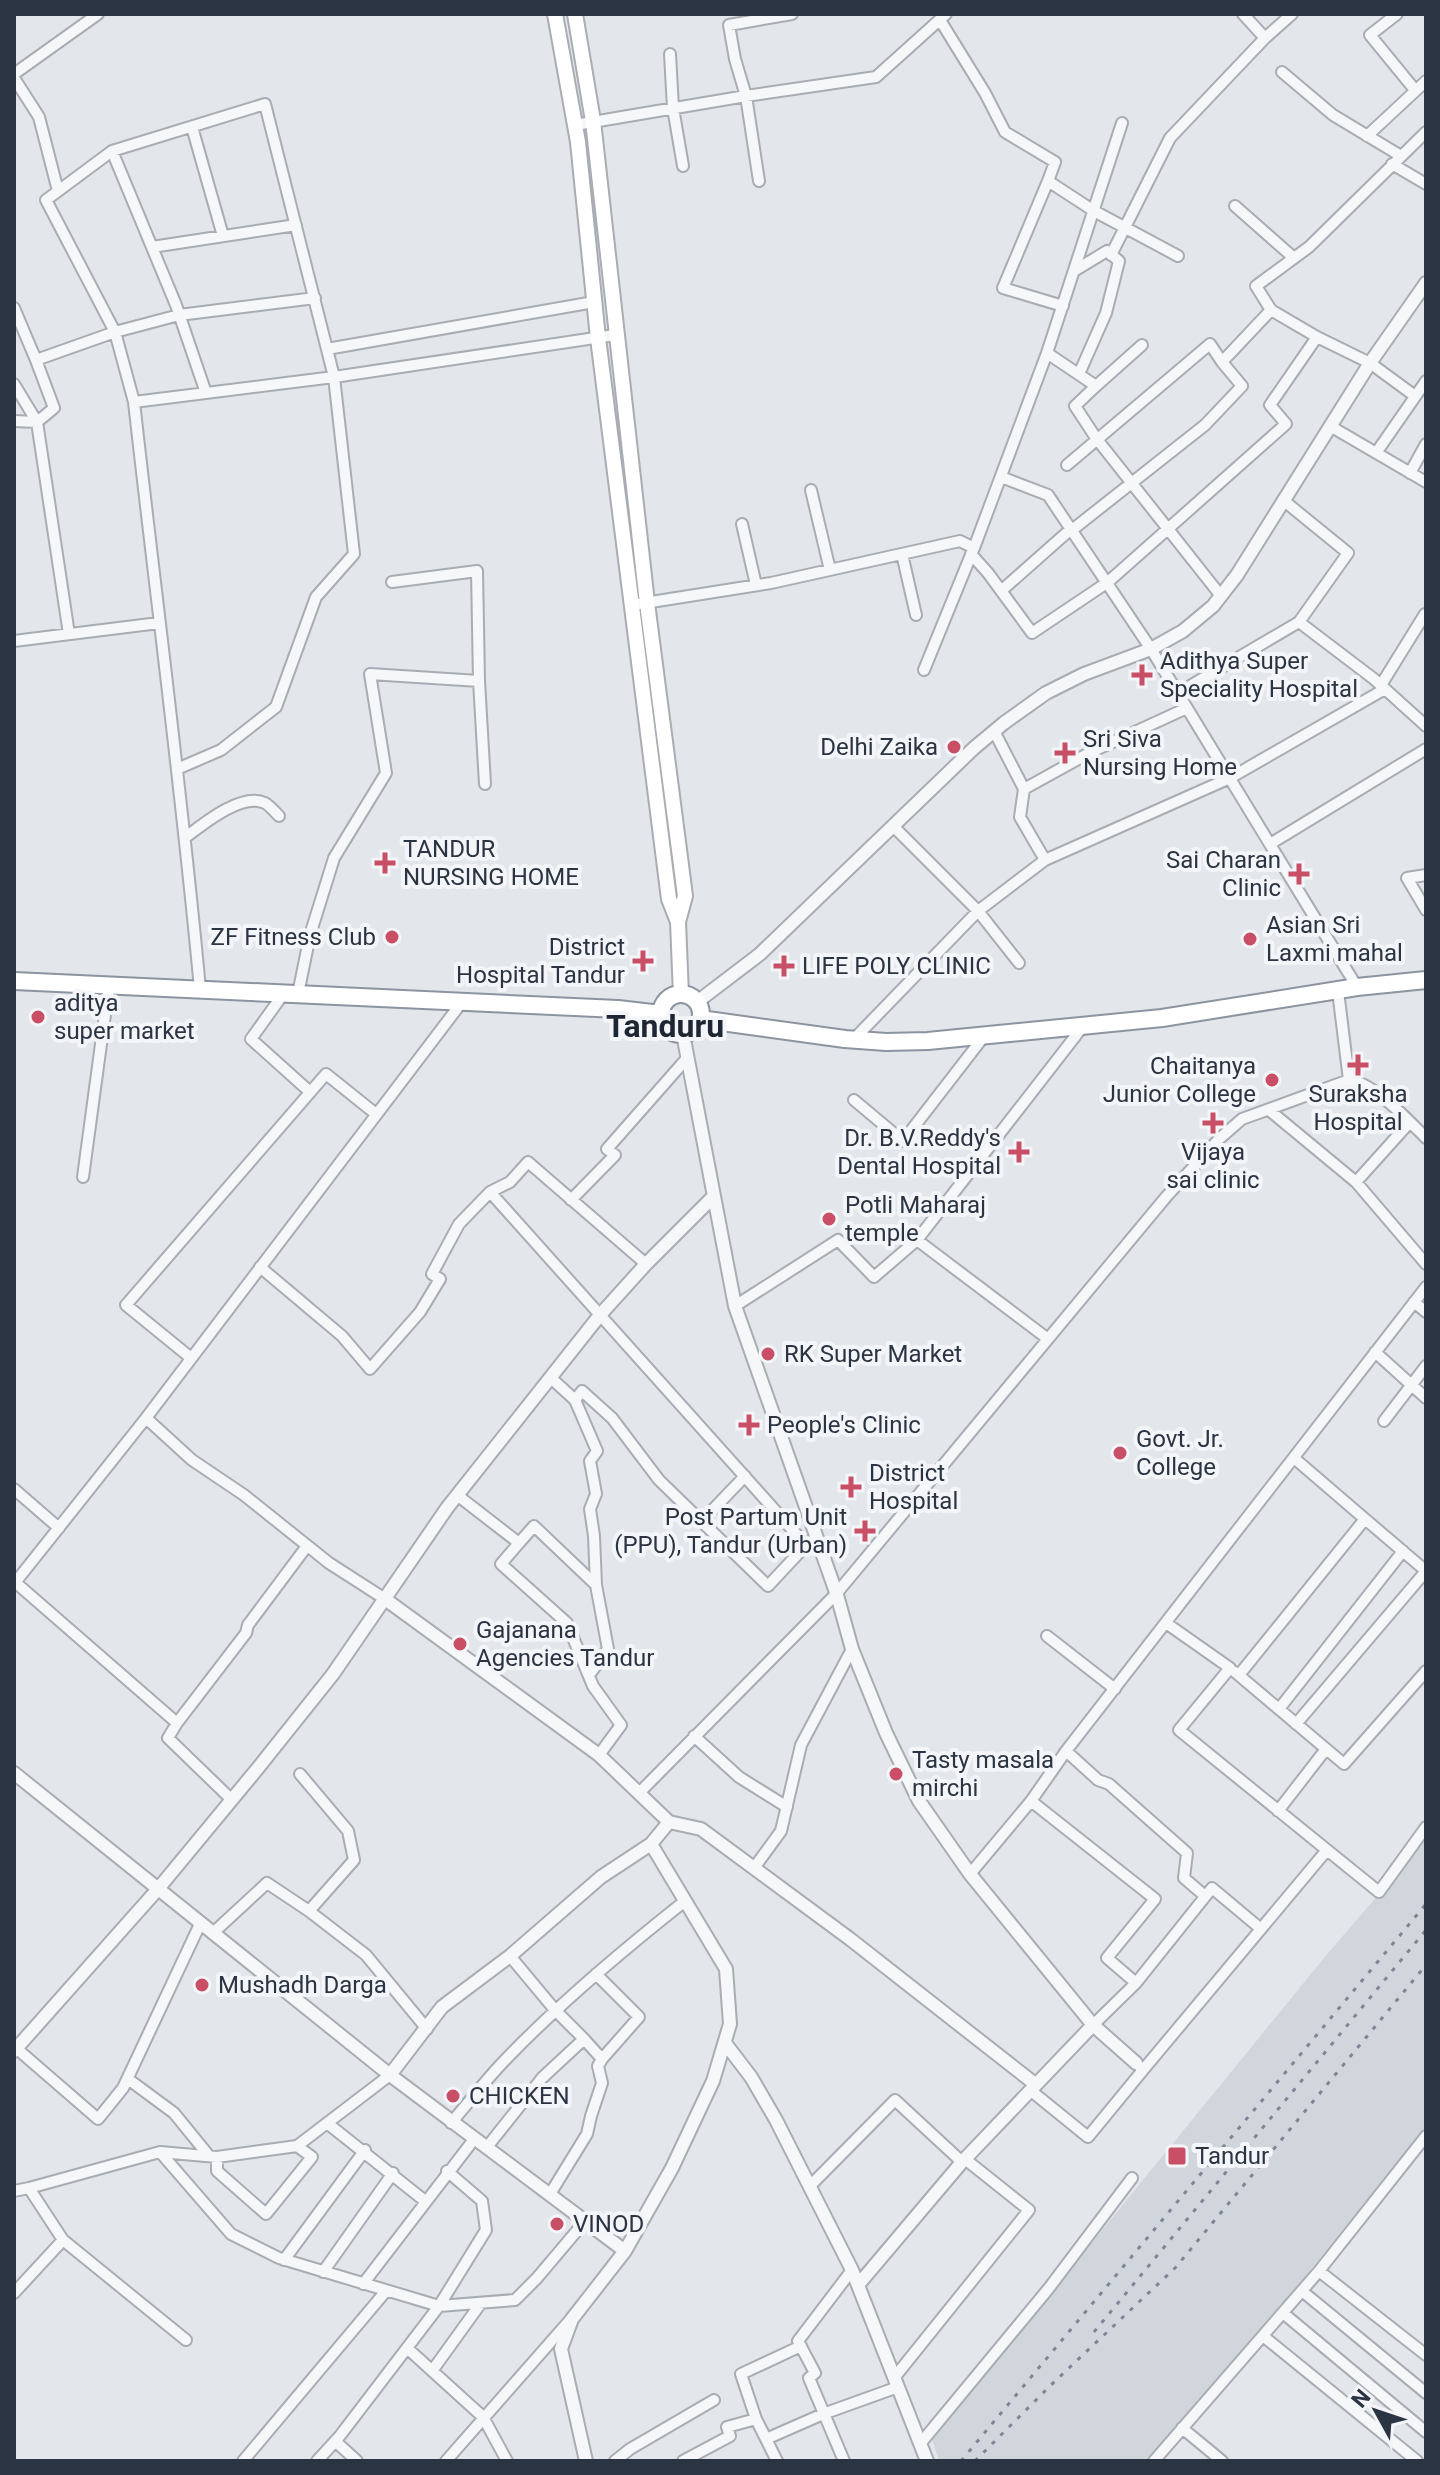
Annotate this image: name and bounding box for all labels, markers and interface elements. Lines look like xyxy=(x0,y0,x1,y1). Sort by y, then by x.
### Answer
place label: Adithya Super Speciality Hospital xyxy=(1160,647,1358,703)
marker: Adithya Super Speciality Hospital xyxy=(1131,664,1153,686)
place label: Sri Siva Nursing Home xyxy=(1083,725,1237,781)
place label: Delhi Zaika xyxy=(820,733,938,761)
marker: Delhi Zaika xyxy=(945,738,963,756)
marker: Sri Siva Nursing Home xyxy=(1054,742,1076,764)
place label: TANDUR NURSING HOME xyxy=(403,835,579,891)
place label: Sai Charan Clinic xyxy=(1166,846,1281,902)
marker: TANDUR NURSING HOME xyxy=(374,852,396,874)
marker: Sai Charan Clinic xyxy=(1288,863,1310,885)
place label: Asian Sri Laxmi mahal xyxy=(1266,911,1403,967)
place label: ZF Fitness Club xyxy=(211,923,376,951)
marker: ZF Fitness Club xyxy=(383,928,401,946)
marker: Asian Sri Laxmi mahal xyxy=(1241,930,1259,948)
place label: District Hospital Tandur xyxy=(456,933,625,989)
marker: District Hospital Tandur xyxy=(632,950,654,972)
place label: LIFE POLY CLINIC xyxy=(802,952,991,980)
marker: LIFE POLY CLINIC xyxy=(773,955,795,977)
place label: aditya super market xyxy=(54,989,195,1045)
district label: Tanduru xyxy=(606,1007,724,1045)
marker: aditya super market xyxy=(29,1008,47,1026)
place label: Chaitanya Junior College xyxy=(1103,1052,1256,1108)
marker: Suraksha Hospital xyxy=(1347,1054,1369,1076)
marker: Chaitanya Junior College xyxy=(1263,1071,1281,1089)
place label: Suraksha Hospital xyxy=(1308,1080,1408,1136)
marker: Vijaya sai clinic xyxy=(1202,1112,1224,1134)
place label: Dr. B.V.Reddy's Dental Hospital xyxy=(837,1124,1001,1180)
place label: Vijaya sai clinic xyxy=(1166,1138,1260,1194)
marker: Dr. B.V.Reddy's Dental Hospital xyxy=(1008,1141,1030,1163)
place label: Potli Maharaj temple xyxy=(845,1191,986,1247)
marker: Potli Maharaj temple xyxy=(820,1210,838,1228)
place label: RK Super Market xyxy=(784,1340,962,1368)
marker: RK Super Market xyxy=(759,1345,777,1363)
place label: People's Clinic xyxy=(767,1411,921,1439)
marker: People's Clinic xyxy=(738,1414,760,1436)
place label: Govt. Jr. College xyxy=(1136,1425,1224,1481)
marker: Govt. Jr. College xyxy=(1111,1444,1129,1462)
place label: District Hospital xyxy=(869,1459,958,1515)
marker: District Hospital xyxy=(840,1476,862,1498)
place label: Post Partum Unit (PPU), Tandur (Urban) xyxy=(614,1503,847,1559)
marker: Post Partum Unit (PPU), Tandur (Urban) xyxy=(854,1520,876,1542)
place label: Gajanana Agencies Tandur xyxy=(476,1616,654,1672)
marker: Gajanana Agencies Tandur xyxy=(451,1635,469,1653)
place label: Tasty masala mirchi xyxy=(912,1746,1054,1802)
marker: Tasty masala mirchi xyxy=(887,1765,905,1783)
place label: Mushadh Darga xyxy=(218,1971,387,1999)
marker: Mushadh Darga xyxy=(193,1976,211,1994)
place label: CHICKEN xyxy=(469,2082,570,2110)
marker: CHICKEN xyxy=(444,2087,462,2105)
place label: Tandur xyxy=(1195,2142,1269,2170)
marker: Tandur xyxy=(1166,2145,1188,2167)
place label: VINOD xyxy=(573,2210,644,2238)
marker: VINOD xyxy=(548,2215,566,2233)
north arrow xyxy=(1336,2371,1416,2451)
text: N xyxy=(1346,2384,1376,2412)

